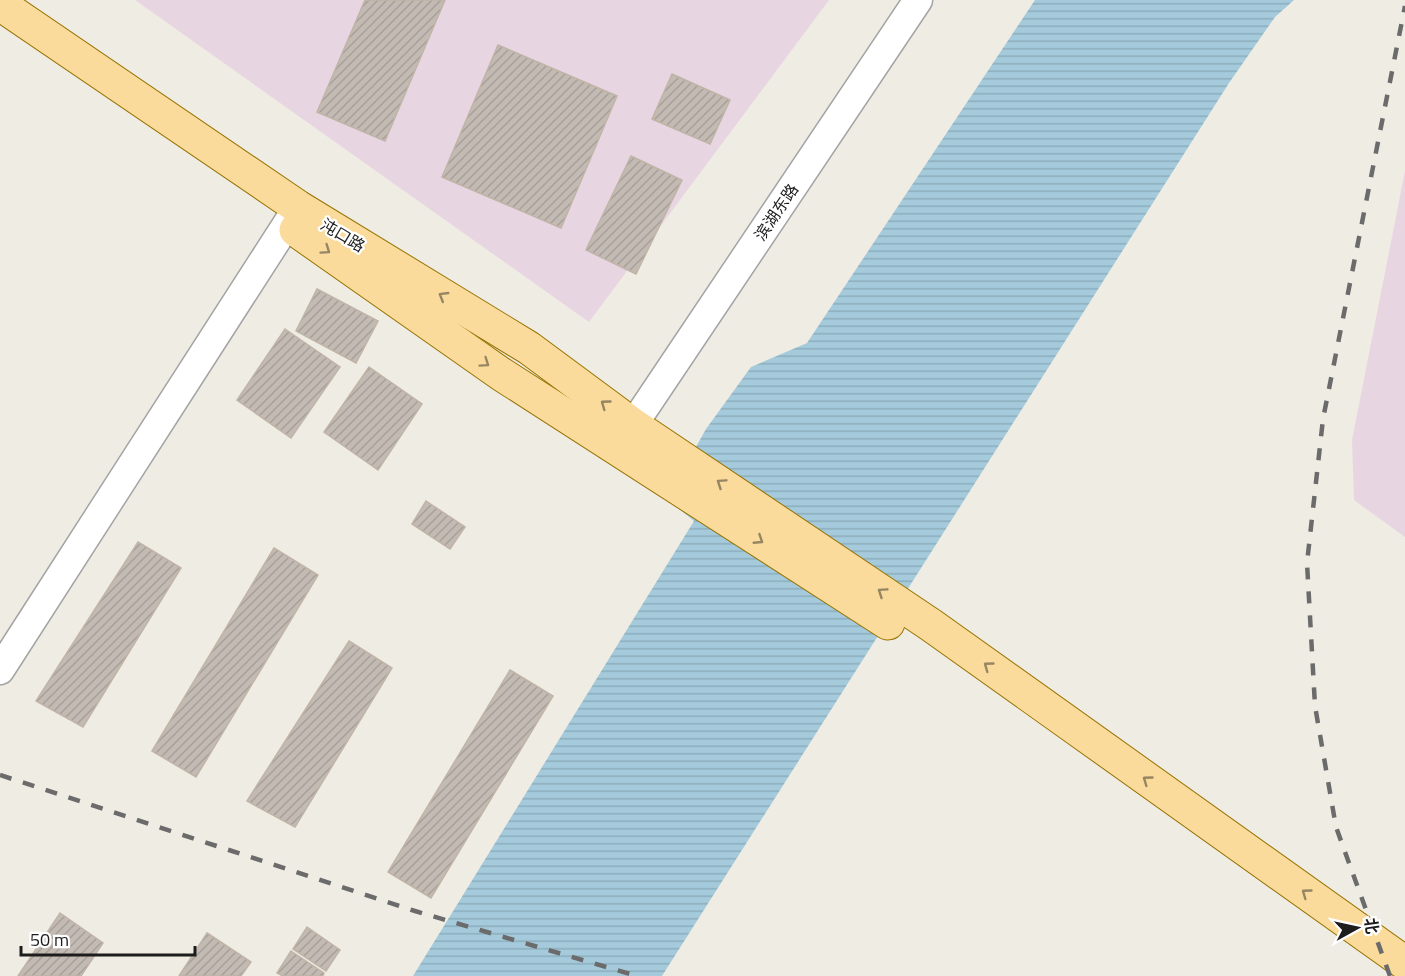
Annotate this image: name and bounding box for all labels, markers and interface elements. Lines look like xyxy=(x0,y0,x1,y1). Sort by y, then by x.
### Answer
street label: 滨湖东路 xyxy=(748,179,804,245)
street label: 沌口路 xyxy=(316,212,370,258)
one-way arrow xyxy=(319,243,330,254)
one-way arrow xyxy=(439,291,449,303)
one-way arrow xyxy=(478,356,489,367)
one-way arrow xyxy=(601,400,612,411)
one-way arrow xyxy=(716,479,727,490)
one-way arrow xyxy=(752,533,763,544)
one-way arrow xyxy=(878,588,889,599)
one-way arrow xyxy=(984,662,995,673)
one-way arrow xyxy=(1142,776,1153,787)
one-way arrow xyxy=(1301,889,1312,900)
north arrow xyxy=(1327,898,1387,958)
text: 北 xyxy=(1359,916,1385,936)
scale bar xyxy=(21,919,195,957)
text: 50 m xyxy=(30,926,69,953)

